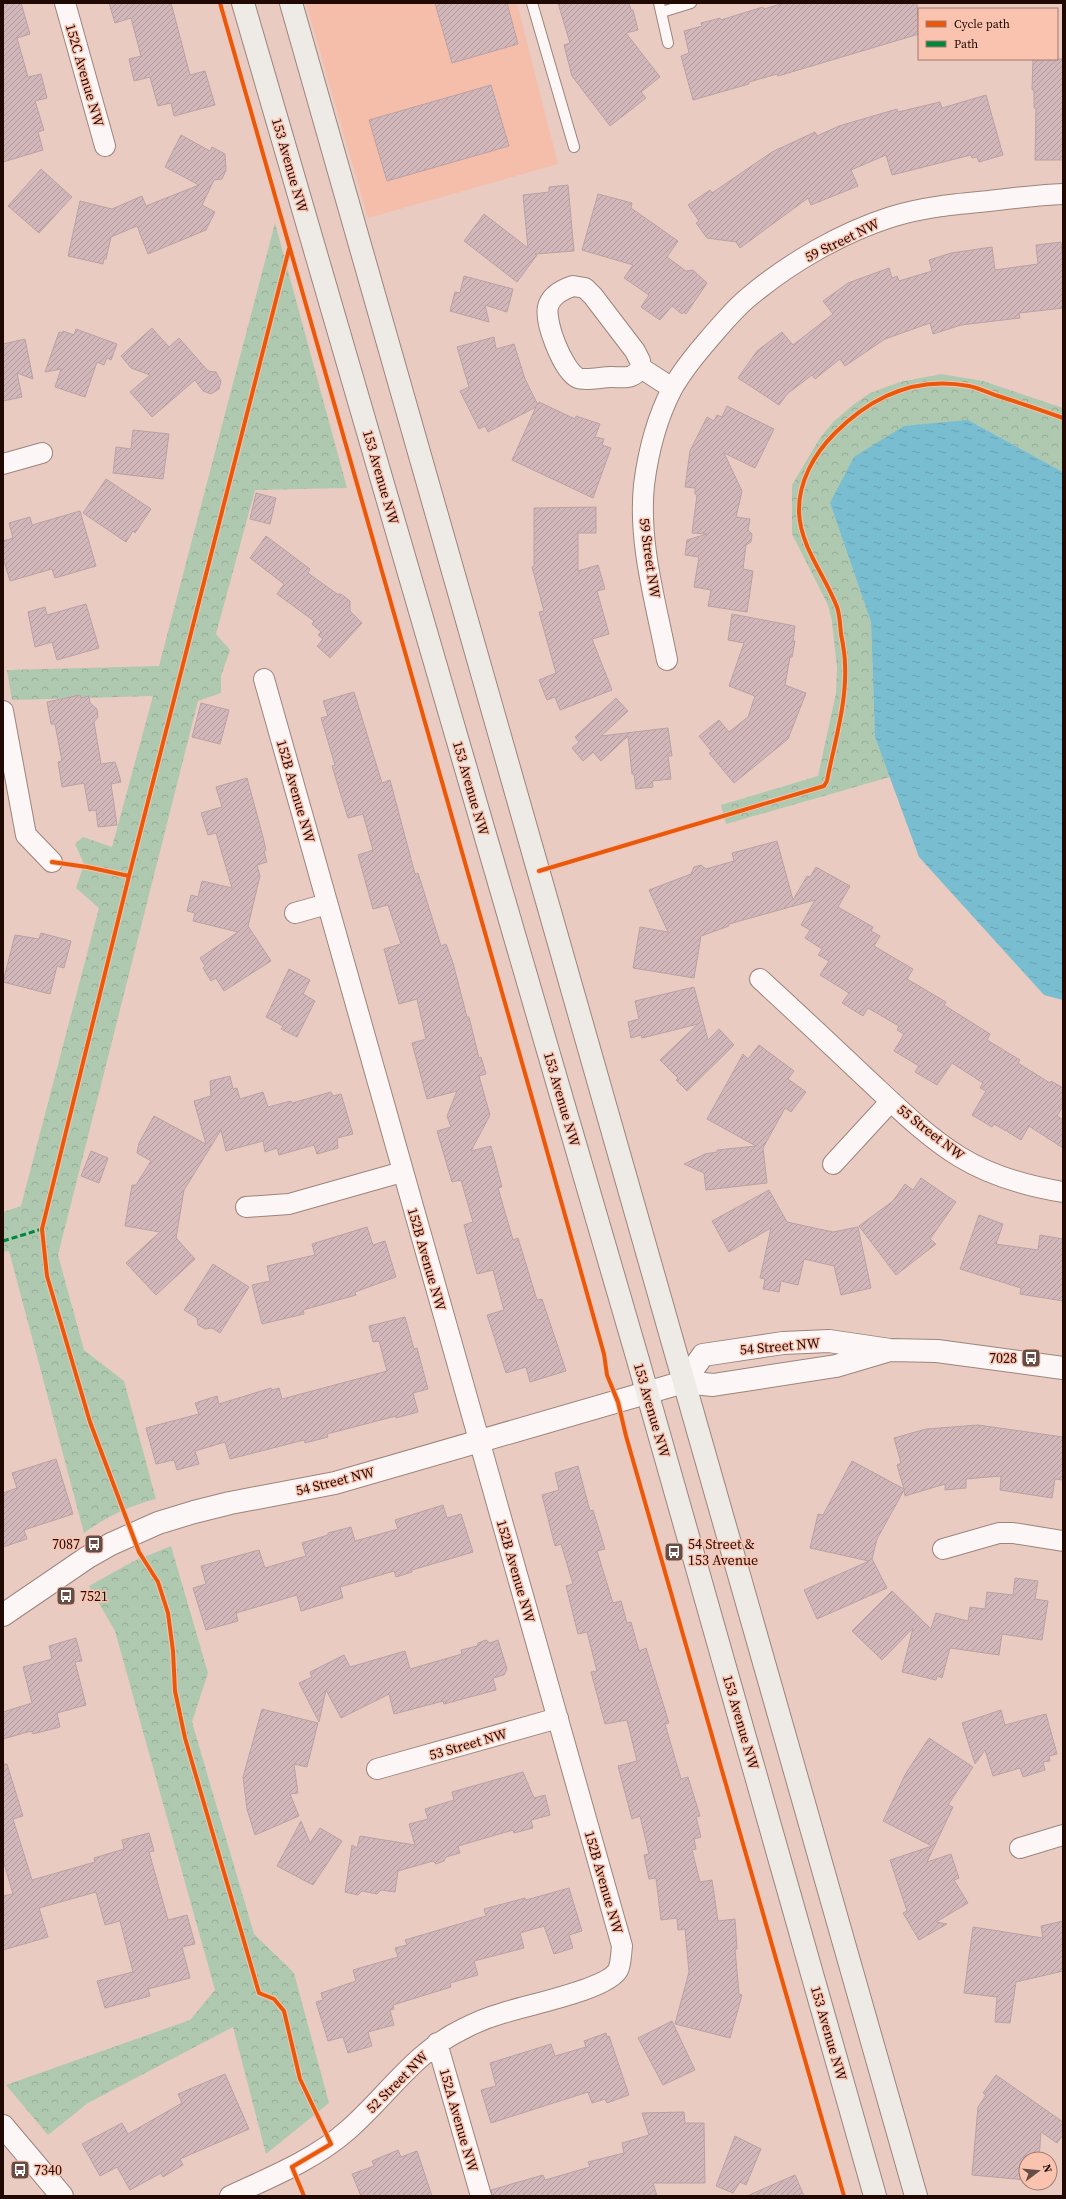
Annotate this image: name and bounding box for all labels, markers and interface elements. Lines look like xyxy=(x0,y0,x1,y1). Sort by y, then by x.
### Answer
legend xyxy=(918,8,1058,60)
text: Cycle path xyxy=(954,16,1010,32)
street label: 152C Avenue NW xyxy=(61,21,109,129)
text: Path xyxy=(954,36,978,52)
street label: 153 Avenue NW xyxy=(267,116,313,215)
street label: 59 Street NW xyxy=(801,213,883,267)
street label: 153 Avenue NW xyxy=(358,428,404,527)
street label: 59 Street NW xyxy=(634,517,666,600)
street label: 152B Avenue NW xyxy=(272,737,320,845)
street label: 153 Avenue NW xyxy=(448,739,494,838)
street label: 153 Avenue NW xyxy=(539,1050,585,1149)
street label: 55 Street NW xyxy=(893,1099,969,1165)
street label: 152B Avenue NW xyxy=(403,1205,451,1313)
street label: 54 Street NW xyxy=(739,1332,821,1359)
bus stop icon: 7028 xyxy=(1020,1347,1042,1369)
place label: 7028 xyxy=(989,1348,1017,1368)
street label: 153 Avenue NW xyxy=(629,1361,675,1460)
street label: 54 Street NW xyxy=(294,1461,377,1500)
street label: 152B Avenue NW xyxy=(492,1517,540,1625)
bus stop icon: 7087 xyxy=(83,1533,105,1555)
place label: 7087 xyxy=(52,1534,80,1554)
place label: 54 Street & 153 Avenue xyxy=(688,1534,758,1570)
bus stop icon: 54 Street & 153 Avenue xyxy=(663,1541,685,1563)
bus stop icon: 7521 xyxy=(55,1585,77,1607)
place label: 7521 xyxy=(80,1586,108,1606)
street label: 153 Avenue NW xyxy=(718,1673,764,1772)
street label: 53 Street NW xyxy=(427,1723,510,1765)
street label: 152B Avenue NW xyxy=(580,1828,628,1936)
street label: 153 Avenue NW xyxy=(806,1984,852,2083)
street label: 52 Street NW xyxy=(361,2046,433,2118)
street label: 152A Avenue NW xyxy=(435,2066,483,2174)
north arrow xyxy=(1018,2151,1058,2191)
bus stop icon: 7340 xyxy=(9,2159,31,2181)
place label: 7340 xyxy=(34,2160,62,2180)
text: N xyxy=(1039,2162,1055,2174)

